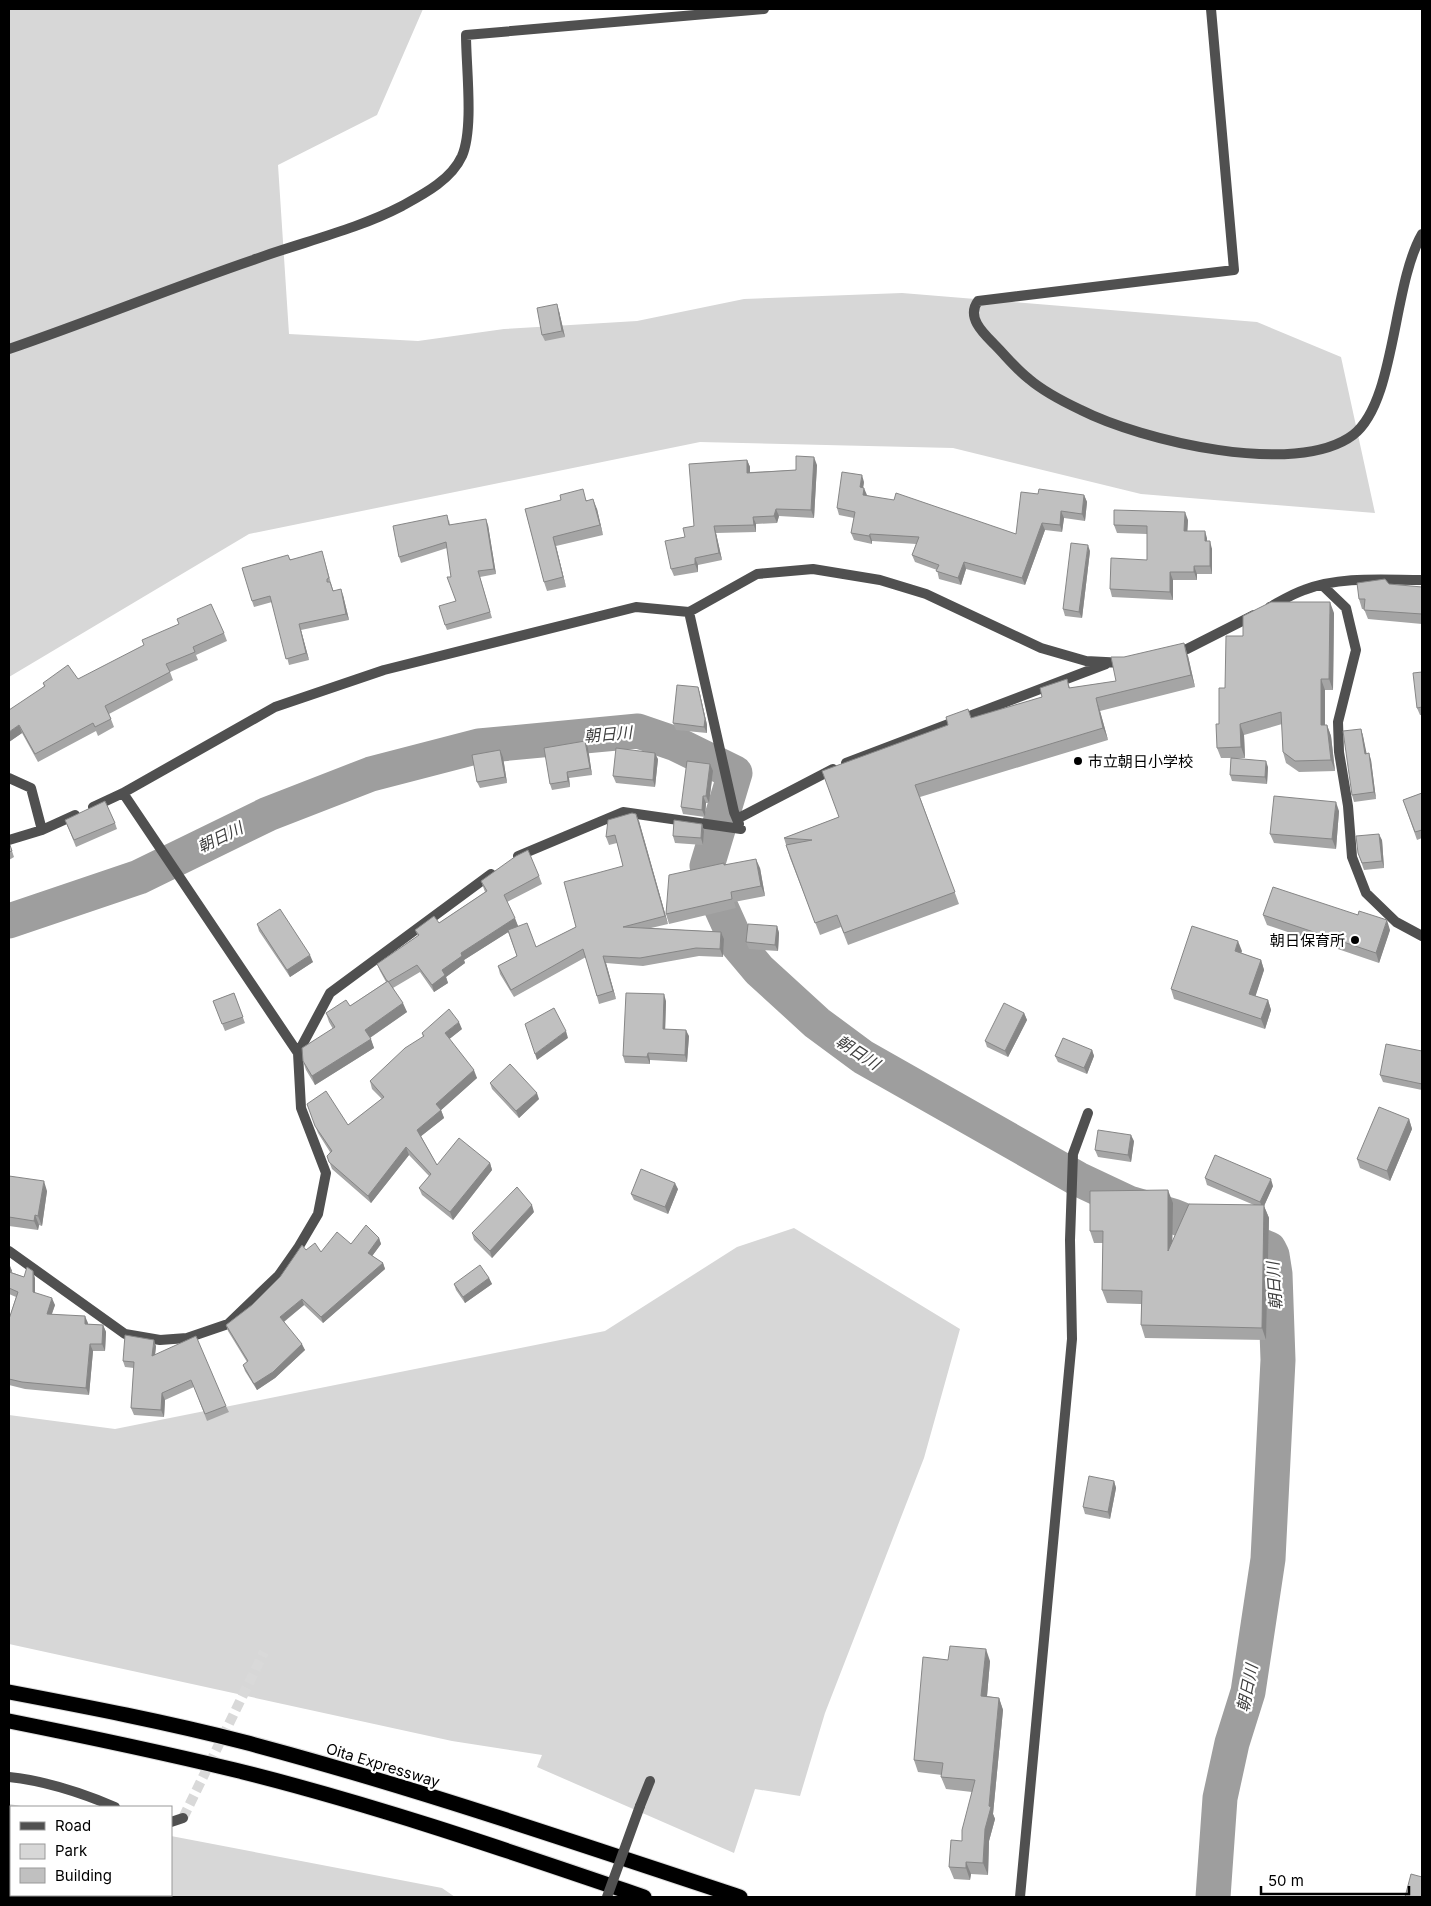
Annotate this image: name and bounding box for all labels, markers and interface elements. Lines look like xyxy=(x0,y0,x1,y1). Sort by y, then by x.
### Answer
water label: 朝日川 xyxy=(583,722,635,746)
place label: 市立朝日小学校 xyxy=(1088,752,1193,771)
marker: 市立朝日小学校 xyxy=(1072,755,1084,767)
water label: 朝日川 xyxy=(194,817,248,857)
place label: 朝日保育所 xyxy=(1270,931,1345,950)
marker: 朝日保育所 xyxy=(1349,934,1361,946)
water label: 朝日川 xyxy=(832,1031,885,1075)
water label: 朝日川 xyxy=(1262,1259,1286,1311)
water label: 朝日川 xyxy=(1233,1661,1262,1713)
street label: Oita Expressway xyxy=(324,1739,443,1791)
legend xyxy=(10,1806,172,1896)
text: Road xyxy=(55,1816,91,1835)
text: Park xyxy=(55,1841,88,1860)
scale bar xyxy=(1261,1864,1408,1896)
text: Building xyxy=(55,1866,112,1885)
text: 50 m xyxy=(1268,1871,1304,1890)

